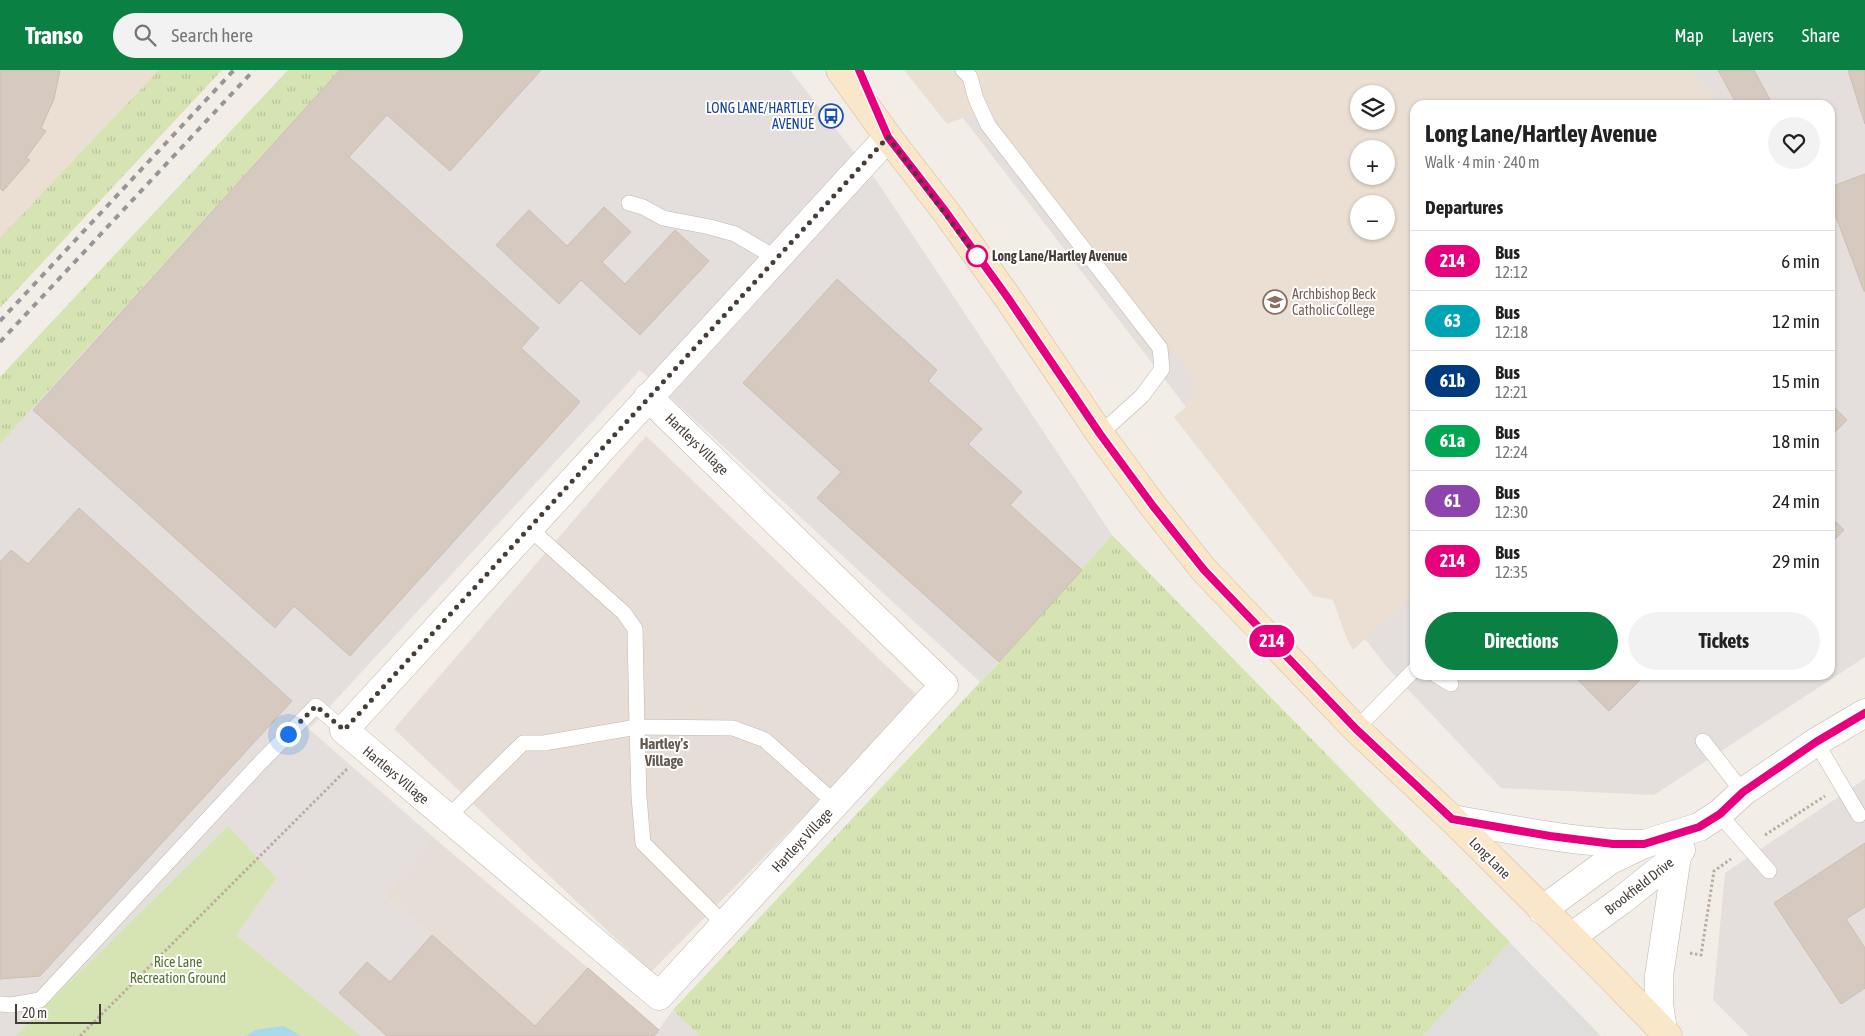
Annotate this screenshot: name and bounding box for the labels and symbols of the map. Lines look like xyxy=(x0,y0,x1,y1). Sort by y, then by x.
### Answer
place label: LONG LANE/HARTLEY AVENUE xyxy=(706,100,815,132)
bus stop icon: LONG LANE/HARTLEY AVENUE xyxy=(818,103,844,129)
marker: Long Lane/Hartley Avenue xyxy=(966,245,988,267)
place label: Long Lane/Hartley Avenue xyxy=(992,248,1127,264)
place label: Archbishop Beck Catholic College xyxy=(1292,286,1376,318)
school or university icon: Archbishop Beck Catholic College xyxy=(1262,289,1288,315)
street label: Hartleys Village xyxy=(662,410,732,478)
line badge: 214 xyxy=(1243,625,1301,657)
your location xyxy=(276,722,301,747)
district label: Hartley's Village xyxy=(640,735,689,769)
street label: Hartleys Village xyxy=(360,743,432,807)
street label: Hartleys Village xyxy=(768,805,836,875)
street label: Long Lane xyxy=(1466,834,1514,882)
street label: Brookfield Drive xyxy=(1601,854,1677,918)
park label: Rice Lane Recreation Ground xyxy=(130,954,226,986)
scale bar xyxy=(15,1001,101,1024)

